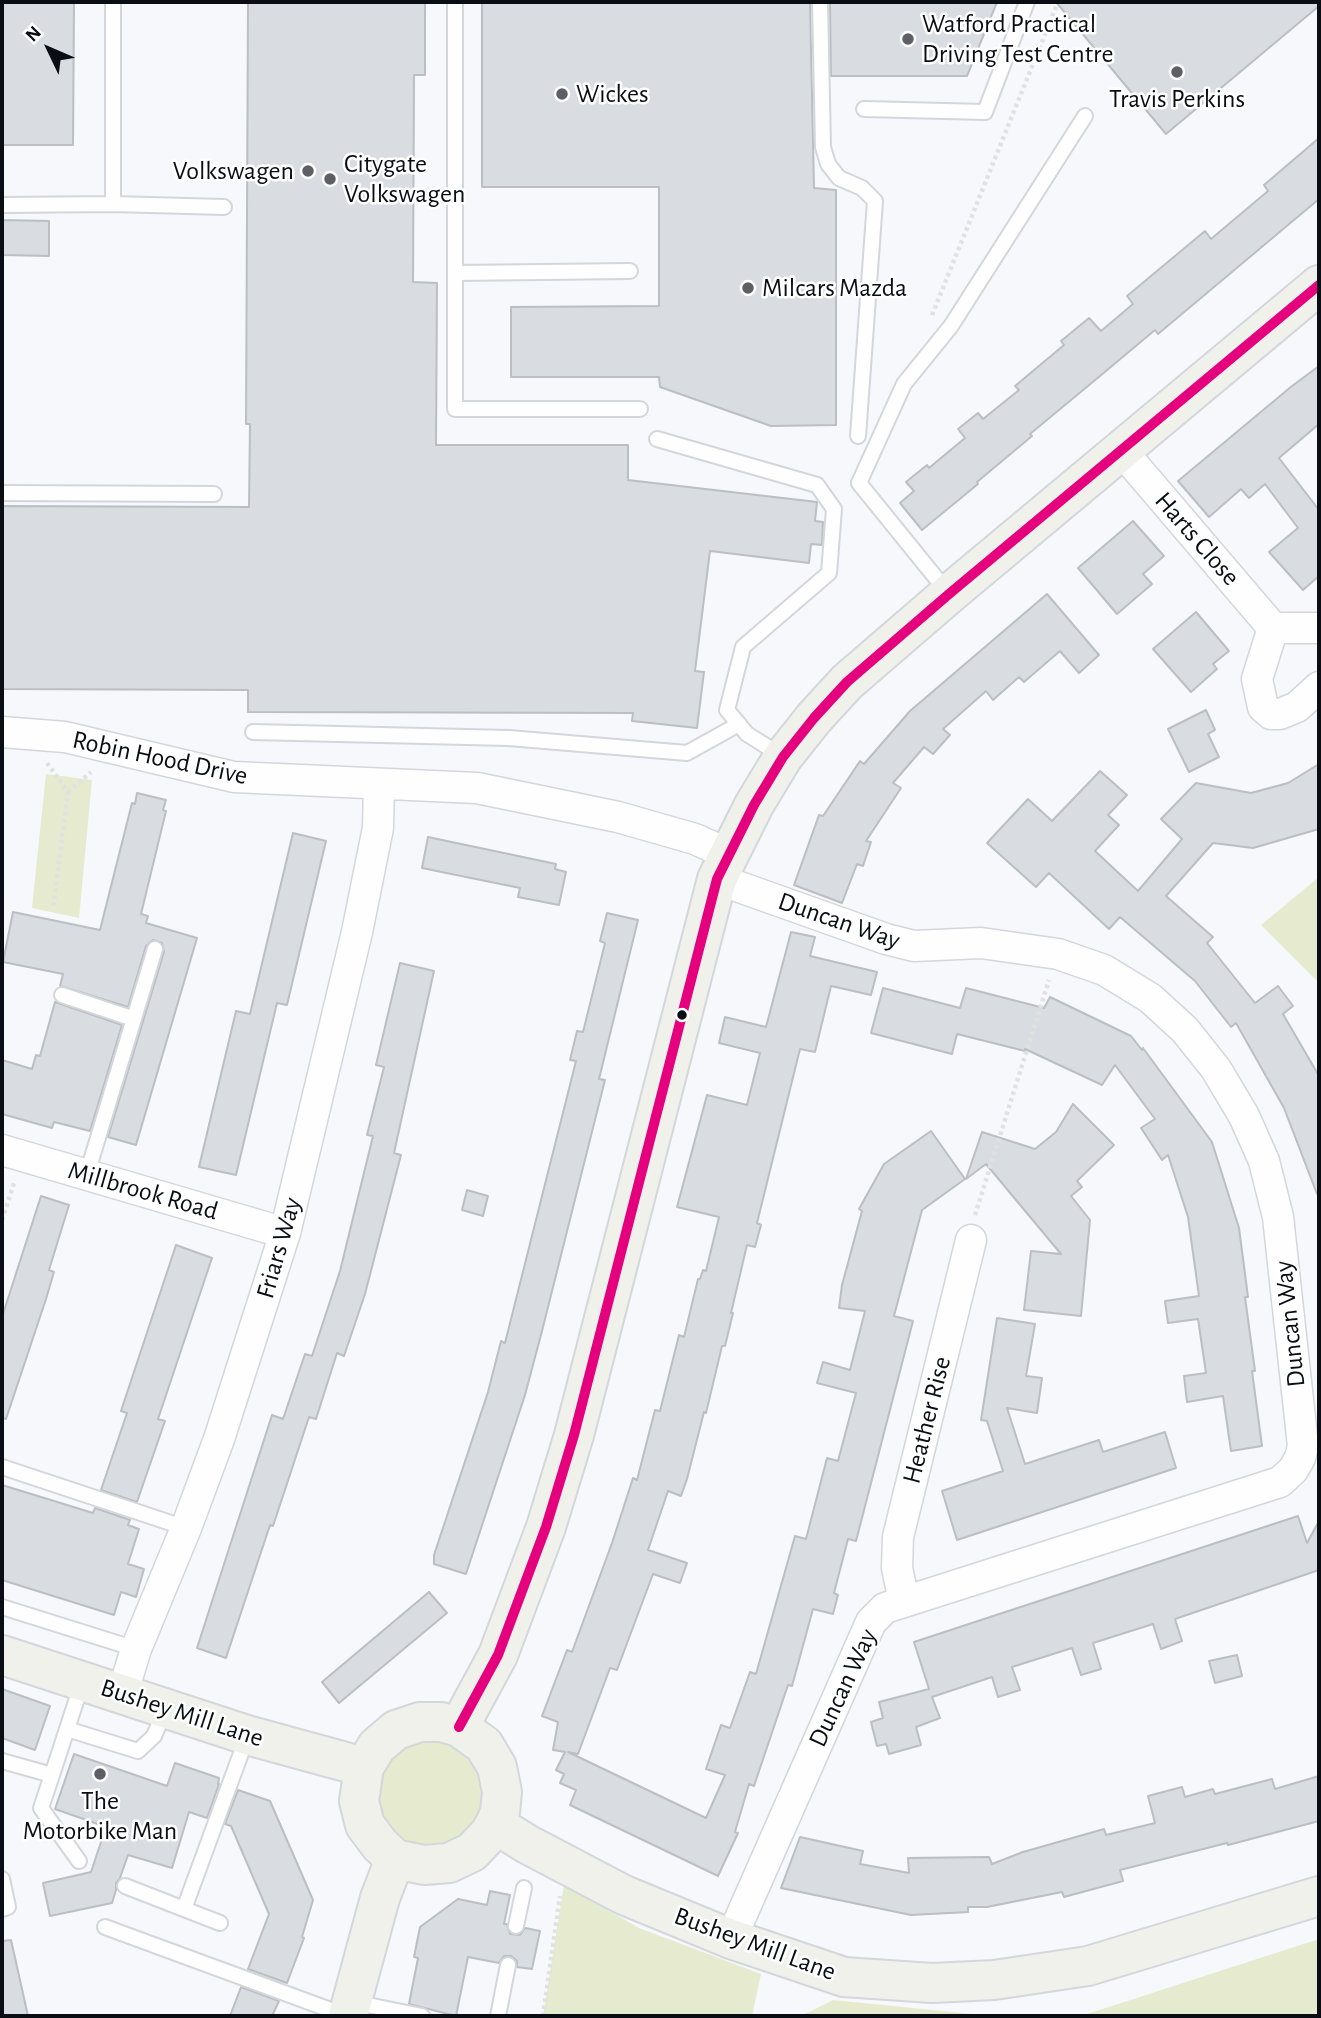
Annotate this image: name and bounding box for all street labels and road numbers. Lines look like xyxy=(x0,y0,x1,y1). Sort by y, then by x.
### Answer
street label: Harts Close xyxy=(1148,486,1246,592)
street label: Robin Hood Drive xyxy=(70,724,250,792)
street label: Duncan Way xyxy=(774,886,904,956)
street label: Millbrook Road xyxy=(64,1155,222,1227)
street label: Friars Way xyxy=(250,1194,308,1302)
street label: Duncan Way xyxy=(1268,1259,1312,1389)
street label: Heather Rise xyxy=(896,1353,958,1487)
street label: Duncan Way xyxy=(802,1624,884,1752)
street label: Bushey Mill Lane xyxy=(97,1672,267,1754)
street label: Bushey Mill Lane xyxy=(670,1900,840,1988)

